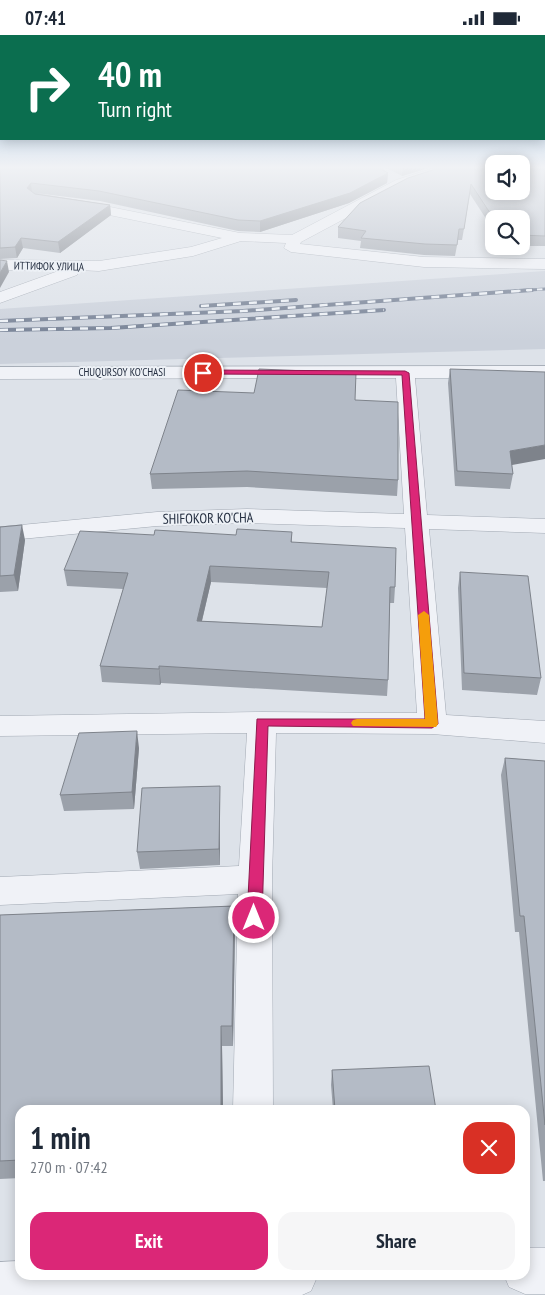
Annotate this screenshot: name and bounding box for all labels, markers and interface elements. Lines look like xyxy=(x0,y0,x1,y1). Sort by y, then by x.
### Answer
text: 07:41 xyxy=(25,6,66,30)
text: 40 m xyxy=(98,51,162,97)
icon: right xyxy=(15,55,80,120)
text: Turn right xyxy=(98,95,172,123)
map controls xyxy=(485,155,530,255)
button: sound xyxy=(485,155,530,200)
button: search xyxy=(485,210,530,255)
street label: ИТТИФОК УЛИЦА xyxy=(14,258,85,274)
pin xyxy=(182,352,224,394)
icon: arrive xyxy=(189,359,217,387)
street label: CHUQURSOY KO'CHASI xyxy=(78,365,166,379)
street label: SHIFOKOR KO'CHA xyxy=(162,508,254,528)
position arrow xyxy=(227,891,279,943)
text: 1 min xyxy=(30,1118,91,1157)
button: close xyxy=(463,1122,515,1174)
text: 270 m · 07:42 xyxy=(30,1157,108,1177)
button: Exit xyxy=(30,1212,268,1270)
button: Share xyxy=(278,1212,515,1270)

